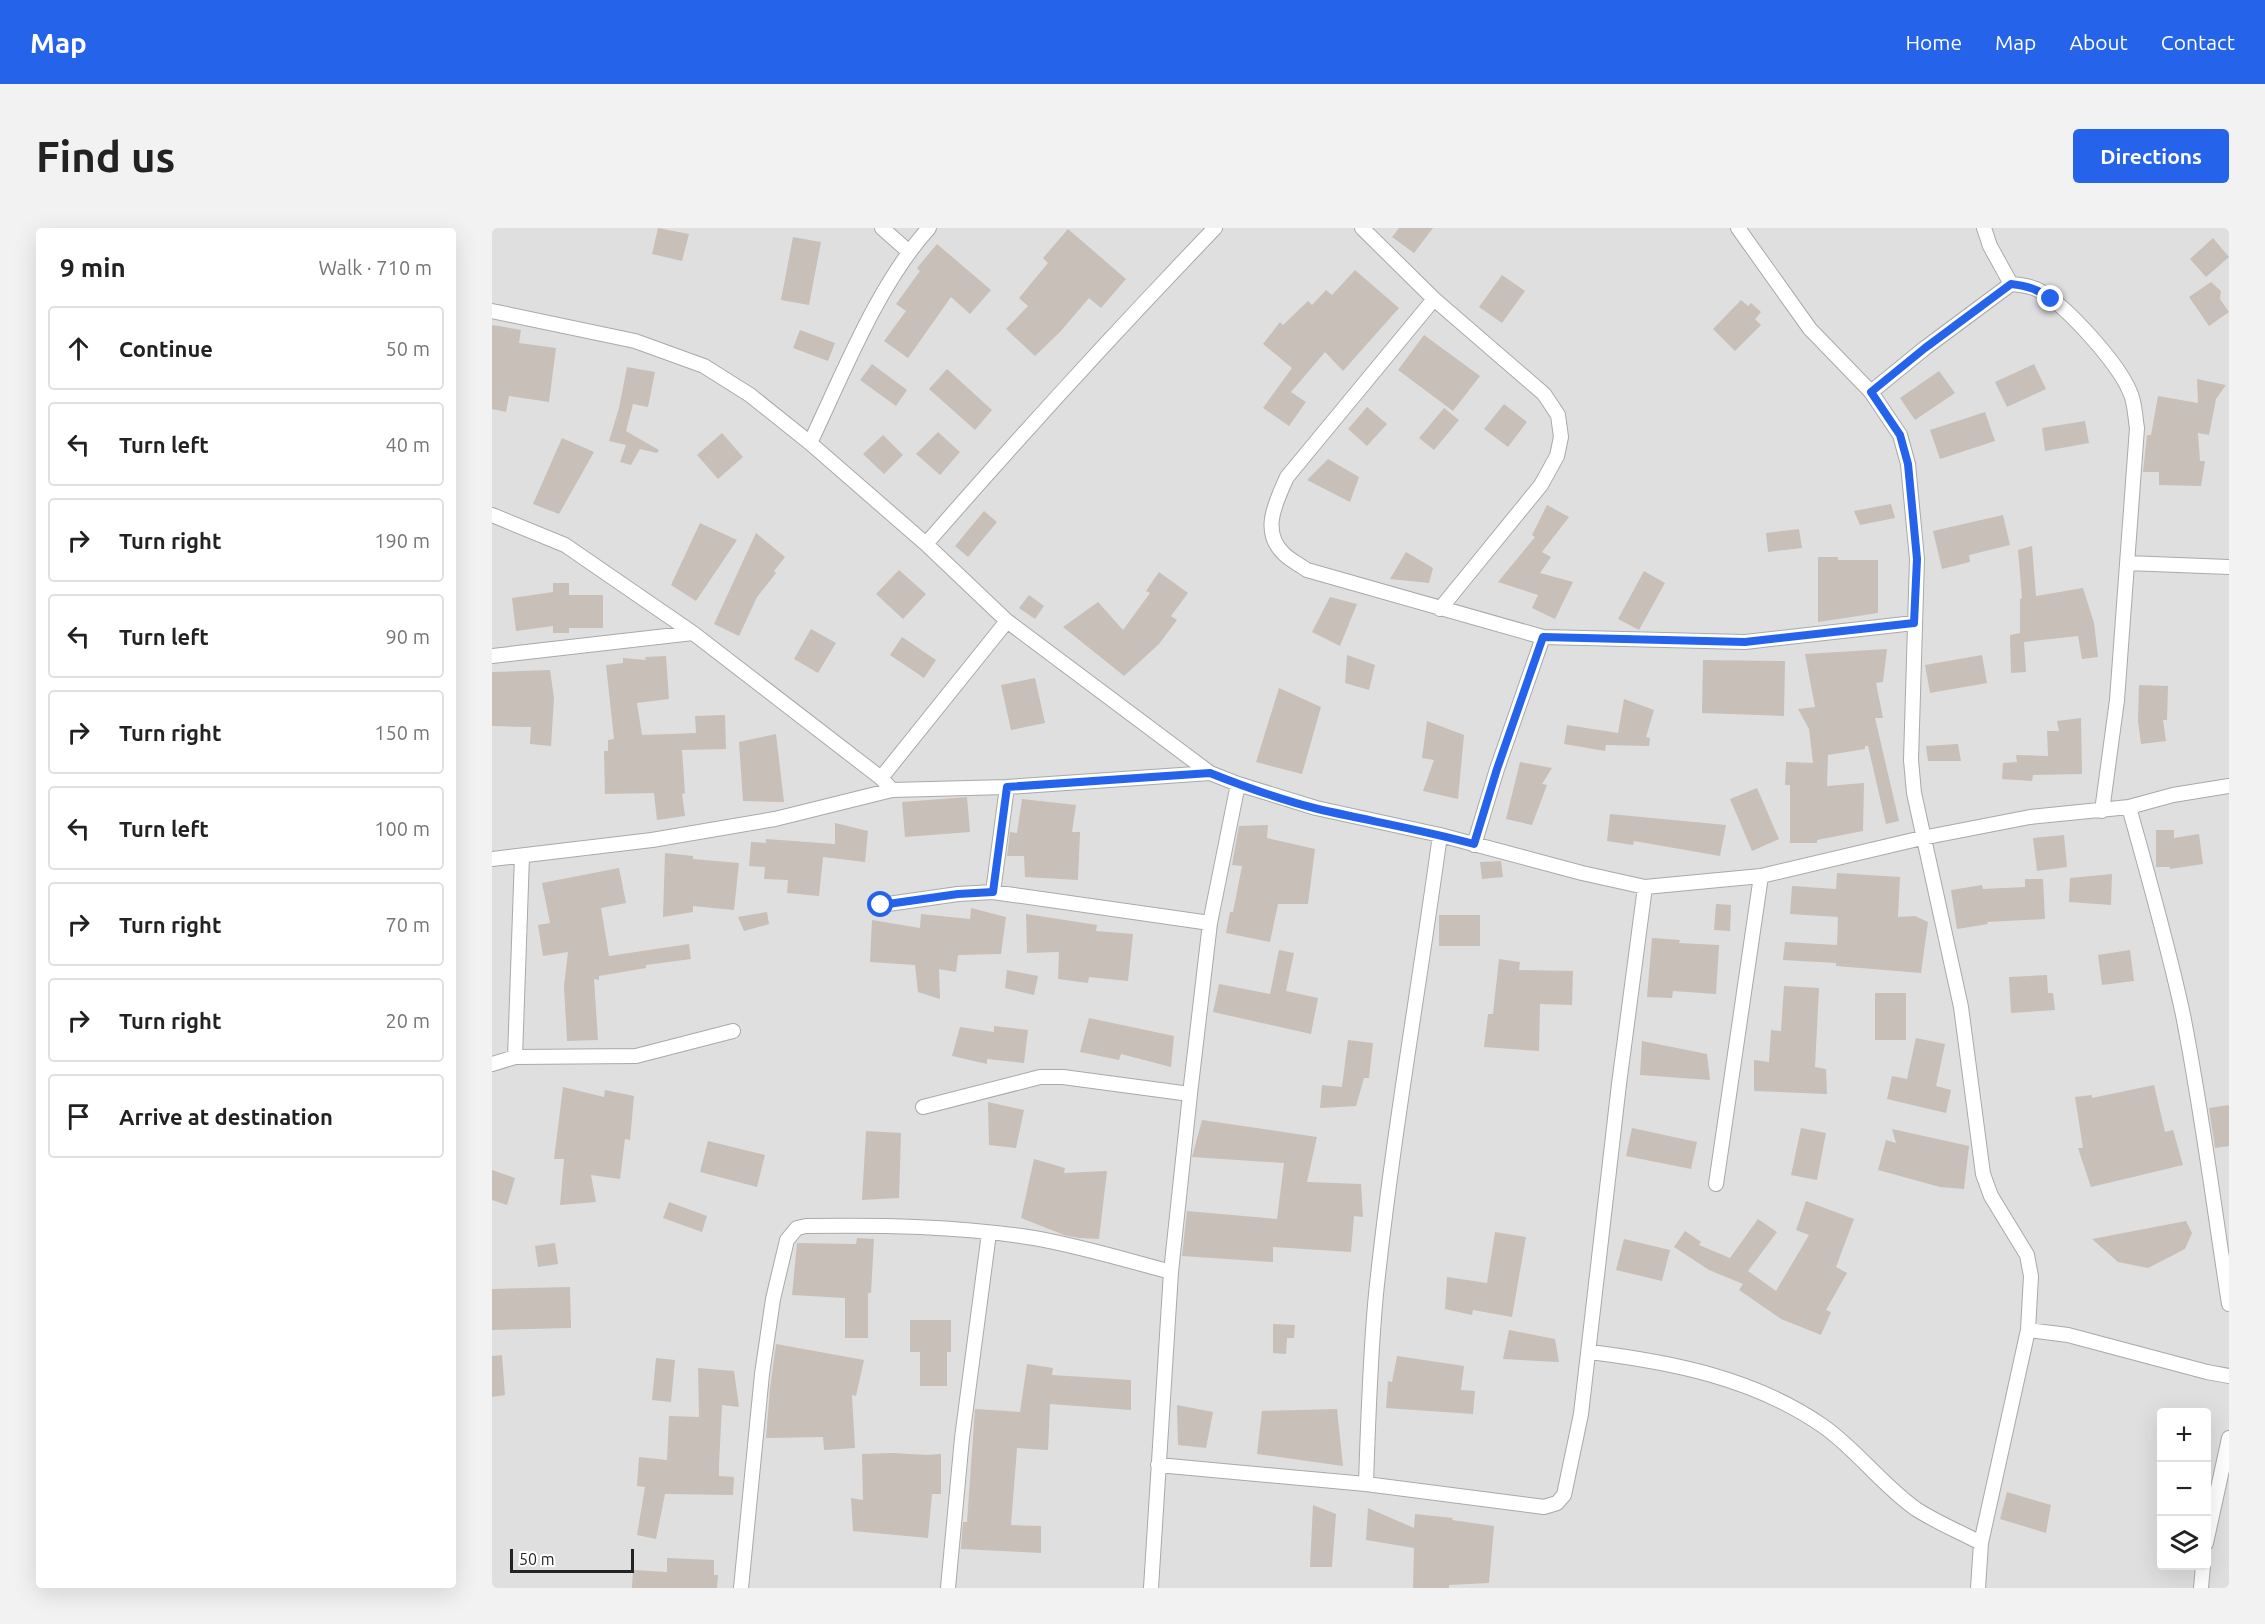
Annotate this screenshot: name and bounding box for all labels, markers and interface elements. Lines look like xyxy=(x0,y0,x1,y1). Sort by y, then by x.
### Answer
text: Map xyxy=(30,27,87,58)
text: Home xyxy=(1905,30,1962,54)
text: Map xyxy=(1995,30,2036,54)
text: About xyxy=(2069,30,2128,54)
text: Contact xyxy=(2161,30,2235,54)
button: Directions xyxy=(2073,129,2229,183)
text: Find us xyxy=(36,133,175,180)
text: 9 min xyxy=(60,253,126,282)
text: Walk · 710 m xyxy=(319,256,432,279)
route end xyxy=(2037,285,2063,311)
icon: ahead xyxy=(62,332,95,365)
text: Continue xyxy=(119,336,213,361)
text: 50 m xyxy=(386,337,430,360)
icon: left xyxy=(62,428,95,461)
text: Turn left xyxy=(119,432,209,457)
text: 40 m xyxy=(386,433,430,456)
icon: right xyxy=(62,524,95,557)
text: Turn right xyxy=(119,528,221,553)
text: 190 m xyxy=(374,529,430,552)
icon: left xyxy=(62,620,95,653)
text: Turn left xyxy=(119,624,209,649)
text: 90 m xyxy=(386,625,430,648)
icon: right xyxy=(62,716,95,749)
text: Turn right xyxy=(119,720,221,745)
text: 150 m xyxy=(374,721,430,744)
icon: left xyxy=(62,812,95,845)
text: Turn left xyxy=(119,816,209,841)
text: 100 m xyxy=(374,817,430,840)
route start xyxy=(867,891,893,917)
icon: right xyxy=(62,908,95,941)
text: Turn right xyxy=(119,912,221,937)
text: 70 m xyxy=(386,913,430,936)
icon: right xyxy=(62,1004,95,1037)
text: Turn right xyxy=(119,1008,221,1033)
text: 20 m xyxy=(386,1009,430,1032)
icon: arrive xyxy=(62,1100,95,1133)
text: Arrive at destination xyxy=(119,1104,333,1129)
map controls xyxy=(2157,1408,2211,1570)
button: + xyxy=(2157,1408,2211,1462)
button: − xyxy=(2157,1462,2211,1516)
button: layers xyxy=(2157,1516,2211,1570)
scale bar xyxy=(510,1546,634,1574)
text: 50 m xyxy=(519,1550,555,1568)

